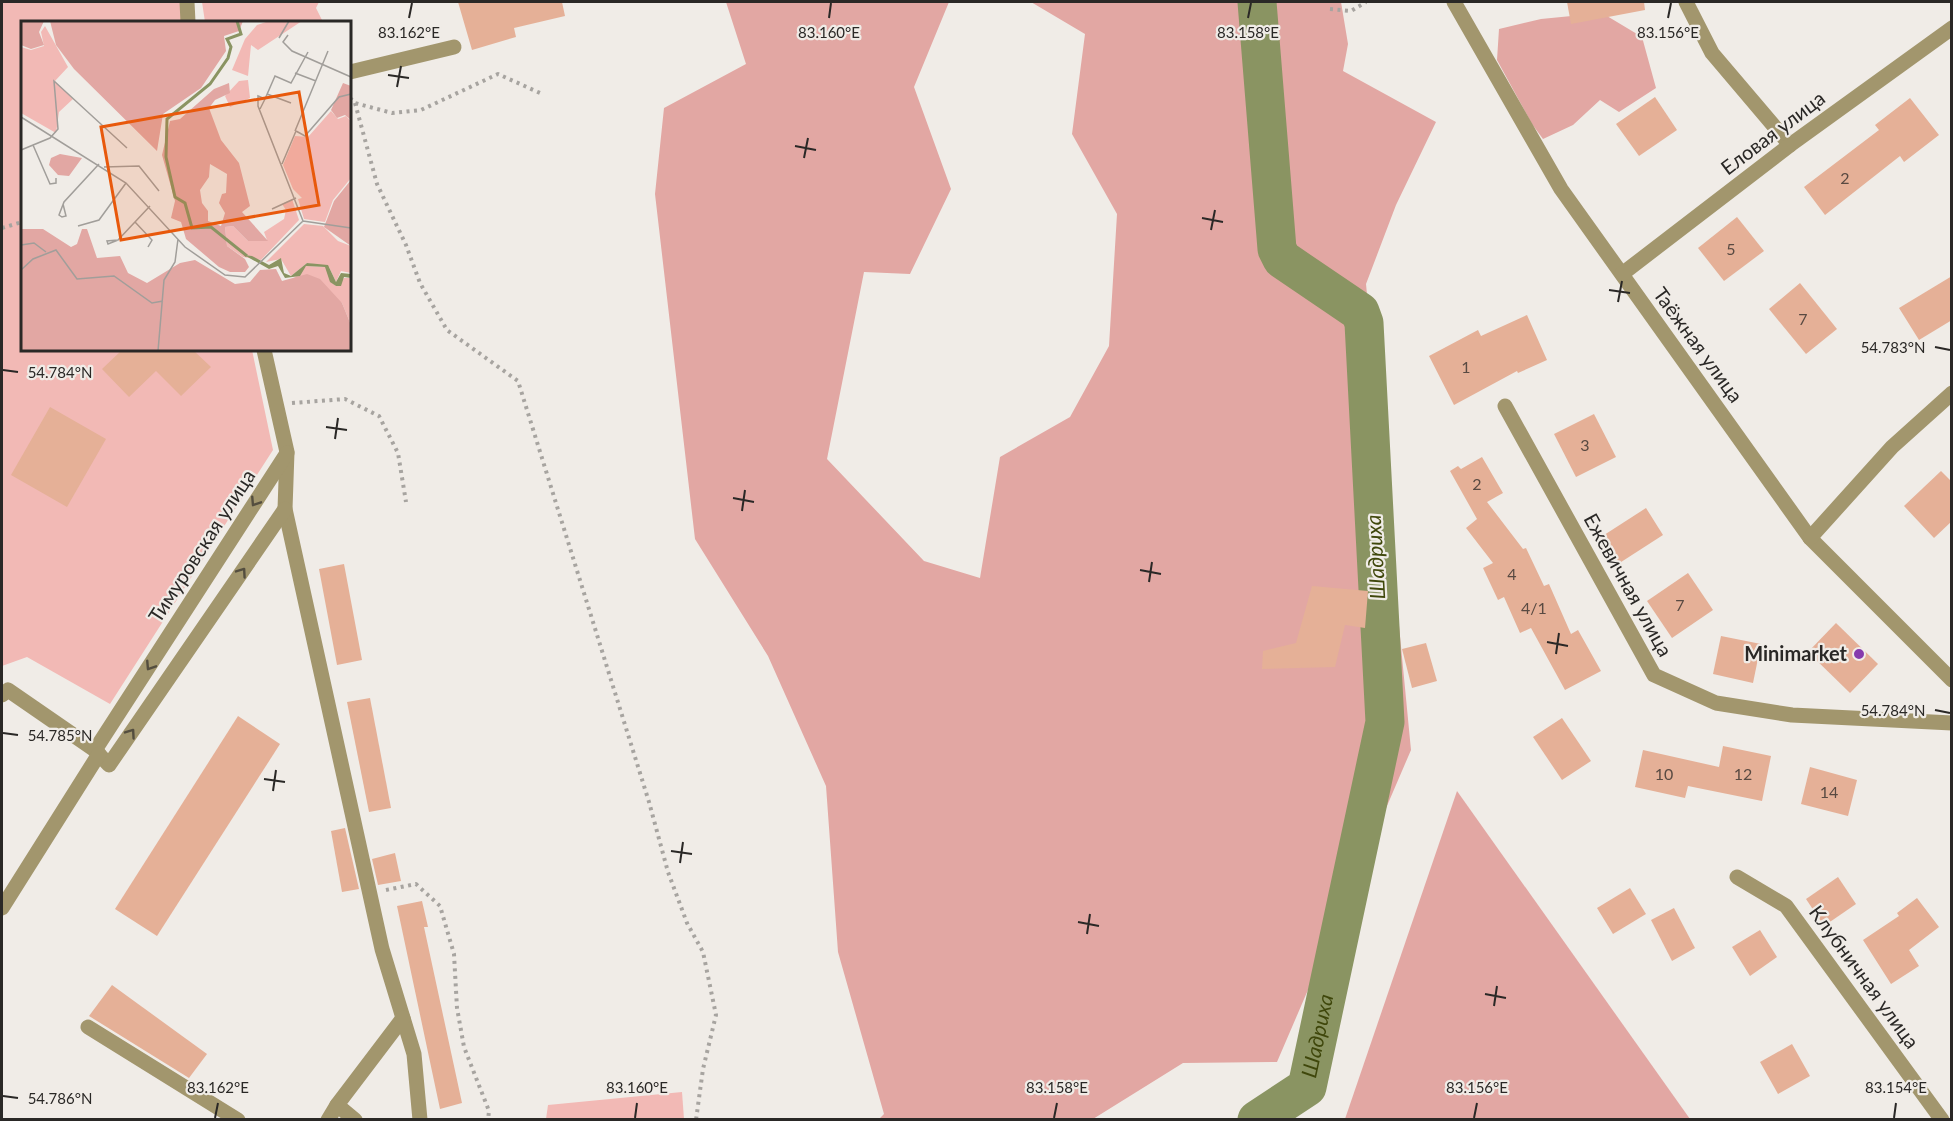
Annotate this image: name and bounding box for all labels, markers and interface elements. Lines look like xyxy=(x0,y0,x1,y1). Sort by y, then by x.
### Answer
inset map xyxy=(21,21,351,351)
text: 83.162°E xyxy=(378,23,440,41)
text: 83.160°E xyxy=(798,23,860,41)
text: 83.158°E xyxy=(1217,23,1279,41)
text: 83.156°E xyxy=(1637,23,1699,41)
street label: Еловая улица xyxy=(1716,85,1829,179)
house number: 2 xyxy=(1840,168,1850,187)
house number: 5 xyxy=(1726,239,1736,258)
street label: Таёжная улица xyxy=(1649,282,1749,407)
house number: 7 xyxy=(1798,309,1808,328)
text: 54.783°N xyxy=(1861,338,1925,356)
house number: 1 xyxy=(1461,357,1471,376)
text: 54.784°N xyxy=(28,363,92,381)
house number: 3 xyxy=(1580,435,1590,454)
street label: Тимуровская улица xyxy=(143,465,260,626)
house number: 2 xyxy=(1472,474,1482,493)
one-way arrow xyxy=(252,495,263,506)
street label: Ежевичная улица xyxy=(1580,509,1678,660)
water label: Шадриха xyxy=(1360,514,1389,600)
house number: 4 xyxy=(1507,564,1517,583)
one-way arrow xyxy=(235,568,246,579)
house number: 7 xyxy=(1675,595,1685,614)
house number: 4/1 xyxy=(1521,598,1547,617)
place label: Minimarket xyxy=(1744,641,1848,665)
marker: Minimarket xyxy=(1852,647,1866,661)
one-way arrow xyxy=(146,659,157,670)
text: 54.784°N xyxy=(1861,701,1925,719)
text: 54.785°N xyxy=(28,726,92,744)
one-way arrow xyxy=(124,728,135,739)
house number: 10 xyxy=(1655,764,1673,783)
house number: 12 xyxy=(1734,764,1752,783)
house number: 14 xyxy=(1820,782,1838,801)
street label: Клубничная улица xyxy=(1805,900,1925,1053)
water label: Шадриха xyxy=(1295,992,1337,1080)
text: 83.162°E xyxy=(187,1078,249,1096)
text: 83.160°E xyxy=(606,1078,668,1096)
text: 83.158°E xyxy=(1026,1078,1088,1096)
text: 83.156°E xyxy=(1446,1078,1508,1096)
text: 83.154°E xyxy=(1865,1078,1927,1096)
text: 54.786°N xyxy=(28,1089,92,1107)

